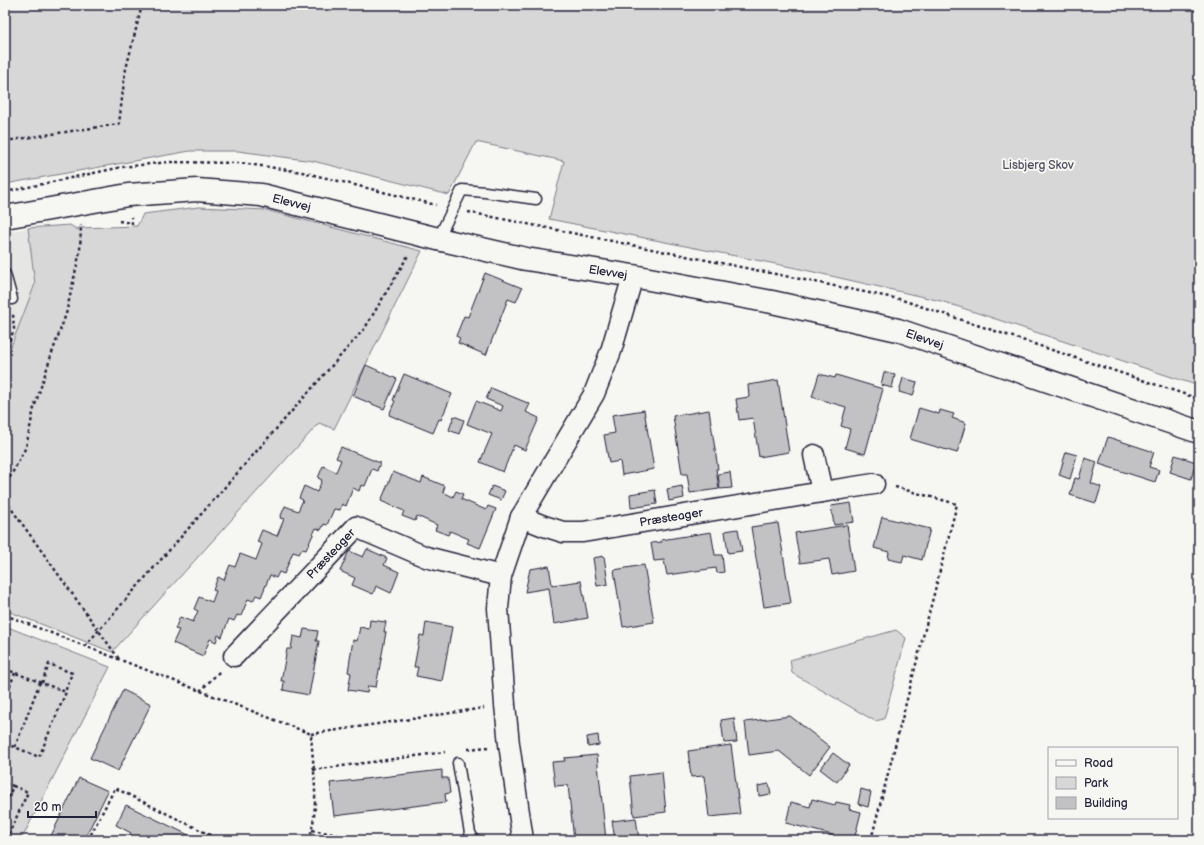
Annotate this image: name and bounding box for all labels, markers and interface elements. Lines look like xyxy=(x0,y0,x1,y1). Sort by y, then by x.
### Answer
park label: Lisbjerg Skov xyxy=(1002,158,1074,173)
street label: Elevvej xyxy=(271,191,312,215)
street label: Elevvej xyxy=(588,262,628,283)
street label: Elevvej xyxy=(904,326,946,353)
street label: Præsteager xyxy=(639,505,705,530)
street label: Præsteager xyxy=(304,525,359,582)
legend xyxy=(1048,747,1178,819)
text: Road xyxy=(1084,756,1113,771)
text: Park xyxy=(1084,776,1108,791)
scale bar xyxy=(28,793,96,819)
text: Building xyxy=(1084,796,1128,811)
text: 20 m xyxy=(34,800,61,815)

